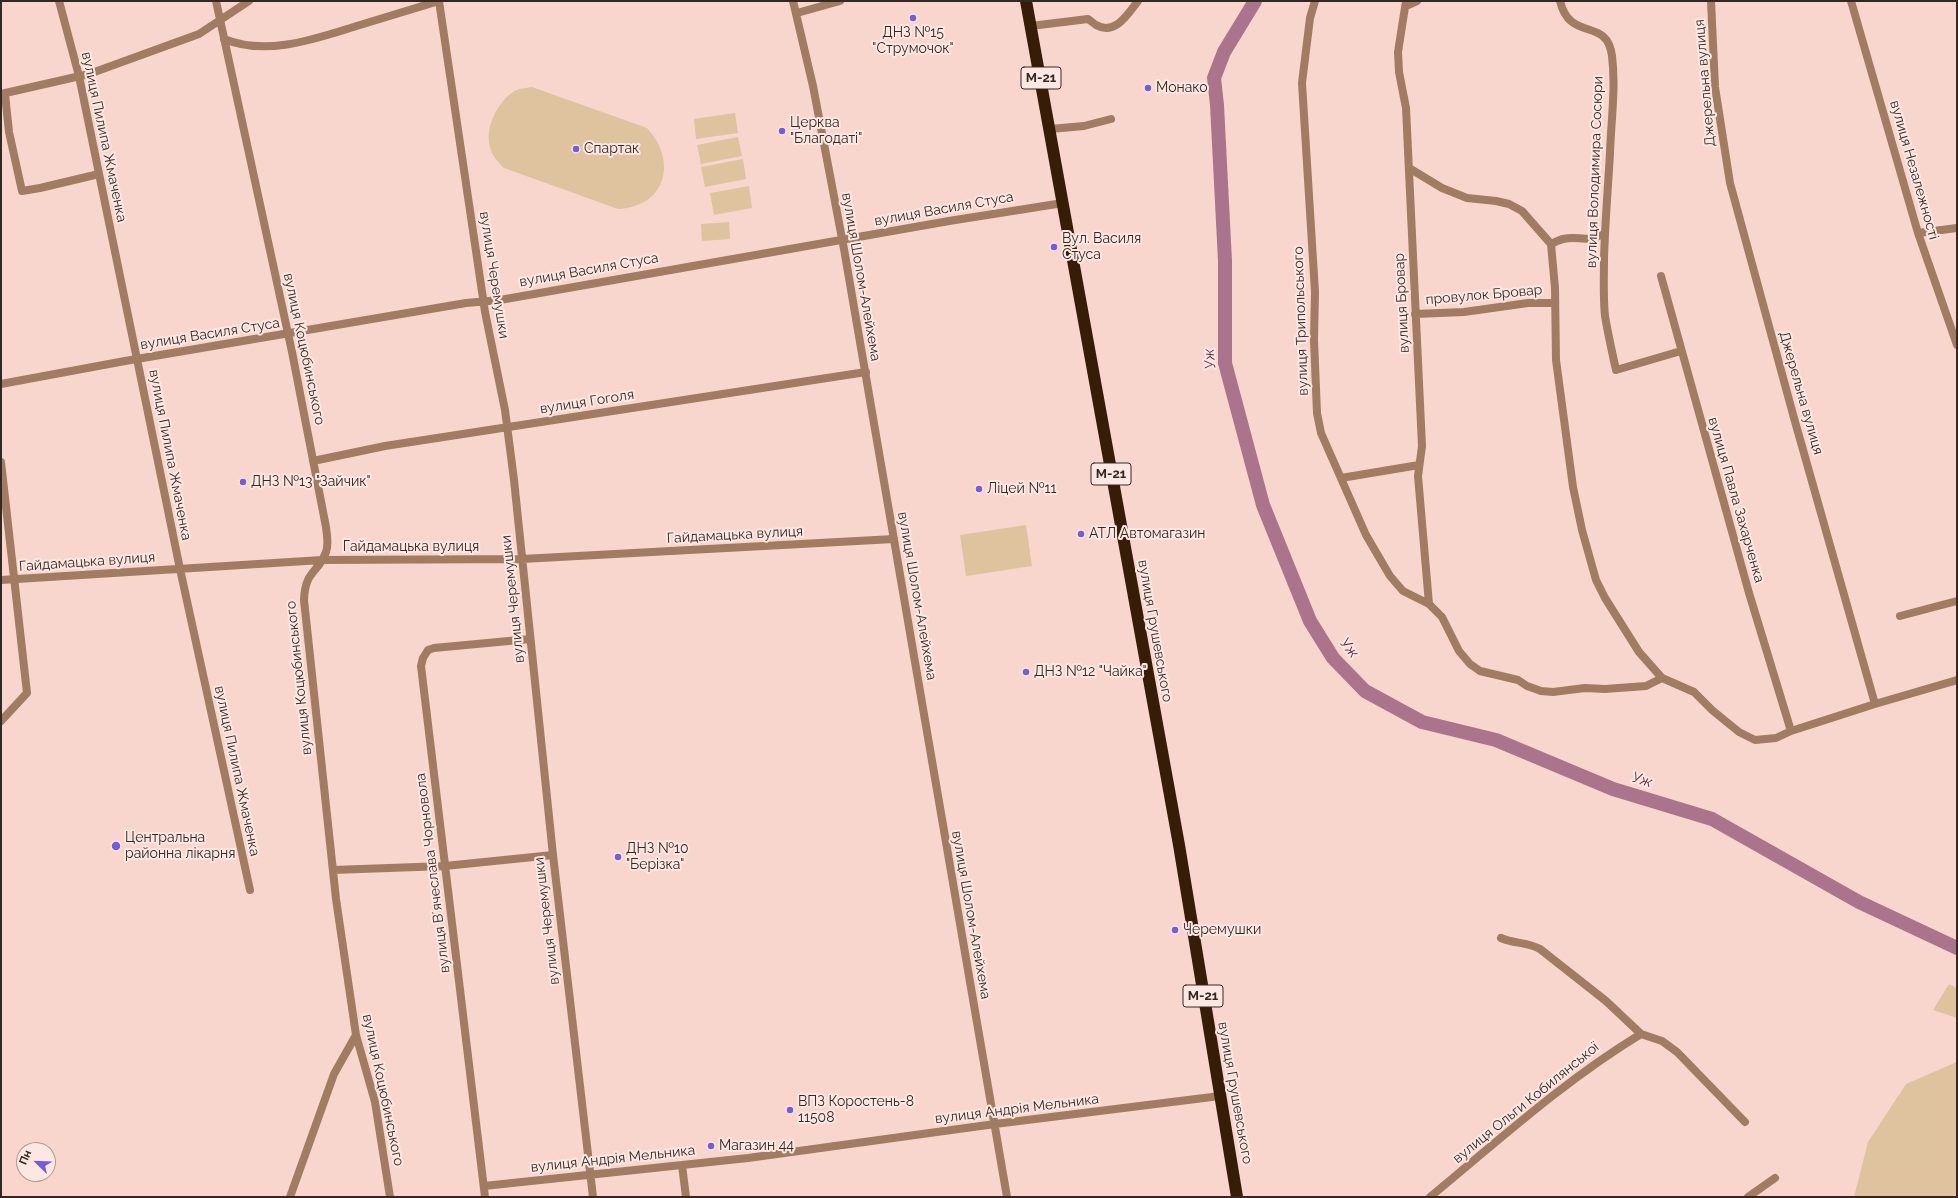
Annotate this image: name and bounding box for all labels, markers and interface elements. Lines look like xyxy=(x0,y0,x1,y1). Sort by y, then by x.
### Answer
marker: ДНЗ №15 "Струмочок" xyxy=(908,13,918,23)
street label: Джерельна вулиця xyxy=(1691,19,1719,147)
place label: ДНЗ №15 "Струмочок" xyxy=(872,25,954,58)
street label: вулиця Пилипа Жмаченка xyxy=(78,50,130,224)
road number: М-21 xyxy=(1021,67,1061,89)
street label: вулиця Володимира Сосюри xyxy=(1583,76,1607,268)
place label: Монако xyxy=(1156,80,1208,96)
marker: Монако xyxy=(1143,83,1153,93)
street label: вулиця Незалежності xyxy=(1886,99,1942,241)
place label: Церква "Благодаті" xyxy=(790,115,862,148)
marker: Церква "Благодаті" xyxy=(777,126,787,136)
place label: Спартак xyxy=(584,141,639,157)
marker: Спартак xyxy=(571,144,581,154)
street label: вулиця Василя Стуса xyxy=(873,188,1015,230)
street label: вулиця Шолом-Алейхема xyxy=(838,192,884,362)
street label: вулиця Черемушки xyxy=(476,210,512,340)
place label: Вул. Василя Стуса xyxy=(1062,231,1141,264)
marker: Вул. Василя Стуса xyxy=(1049,242,1059,252)
street label: вулиця Трипольського xyxy=(1290,246,1312,396)
street label: вулиця Василя Стуса xyxy=(518,249,660,291)
street label: вулиця Бровар xyxy=(1391,253,1413,353)
street label: вулиця Коцюбинського xyxy=(280,272,328,426)
street label: провулок Бровар xyxy=(1425,282,1543,308)
street label: вулиця Василя Стуса xyxy=(139,315,281,353)
street label: Джерельна вулиця xyxy=(1775,329,1827,457)
water label: Уж xyxy=(1200,348,1220,370)
street label: вулиця Пилипа Жмаченка xyxy=(145,368,195,542)
street label: вулиця Гоголя xyxy=(539,386,635,418)
street label: вулиця Павла Захарченка xyxy=(1704,415,1768,585)
road number: М-21 xyxy=(1091,463,1131,485)
place label: ДНЗ №13 "Зайчик" xyxy=(251,474,371,490)
marker: ДНЗ №13 "Зайчик" xyxy=(238,477,248,487)
place label: Ліцей №11 xyxy=(987,481,1056,497)
marker: Ліцей №11 xyxy=(974,484,984,494)
street label: вулиця Шолом-Алейхема xyxy=(894,511,940,681)
street label: Гайдамацька вулиця xyxy=(666,523,804,547)
place label: АТЛ Автомагазин xyxy=(1089,526,1205,542)
marker: АТЛ Автомагазин xyxy=(1076,529,1086,539)
street label: вулиця Черемушки xyxy=(498,534,528,664)
street label: Гайдамацька вулиця xyxy=(343,539,479,555)
street label: Гайдамацька вулиця xyxy=(18,549,156,575)
street label: вулиця Грушевського xyxy=(1134,559,1176,703)
street label: вулиця Коцюбинського xyxy=(283,600,315,756)
water label: Уж xyxy=(1336,634,1362,662)
place label: ДНЗ №12 "Чайка" xyxy=(1034,664,1147,680)
marker: ДНЗ №12 "Чайка" xyxy=(1021,667,1031,677)
street label: вулиця Пилипа Жмаченка xyxy=(211,684,263,858)
water label: Уж xyxy=(1630,768,1654,792)
street label: вулиця Вʼячеслава Чорновола xyxy=(412,772,454,974)
place label: Центральна районна лікарня xyxy=(125,830,235,862)
street label: вулиця Шолом-Алейхема xyxy=(948,830,994,1000)
marker: Центральна районна лікарня xyxy=(110,840,122,852)
place label: ДНЗ №10 "Берізка" xyxy=(626,841,689,874)
marker: ДНЗ №10 "Берізка" xyxy=(613,852,623,862)
street label: вулиця Черемушки xyxy=(531,856,563,986)
place label: Черемушки xyxy=(1183,922,1261,938)
marker: Черемушки xyxy=(1170,925,1180,935)
road number: М-21 xyxy=(1183,985,1223,1007)
street label: вулиця Коцюбинського xyxy=(359,1013,407,1167)
street label: вулиця Грушевського xyxy=(1214,1021,1256,1165)
street label: вулиця Ольги Кобилянської xyxy=(1450,1039,1602,1167)
street label: вулиця Андрія Мельника xyxy=(934,1091,1100,1127)
place label: ВПЗ Коростень-8 11508 xyxy=(798,1094,914,1126)
marker: ВПЗ Коростень-8 11508 xyxy=(785,1105,795,1115)
place label: Магазин 44 xyxy=(719,1138,794,1154)
marker: Магазин 44 xyxy=(706,1141,716,1151)
north arrow xyxy=(16,1142,56,1182)
street label: вулиця Андрія Мельника xyxy=(530,1142,696,1176)
text: Пн xyxy=(17,1148,34,1167)

